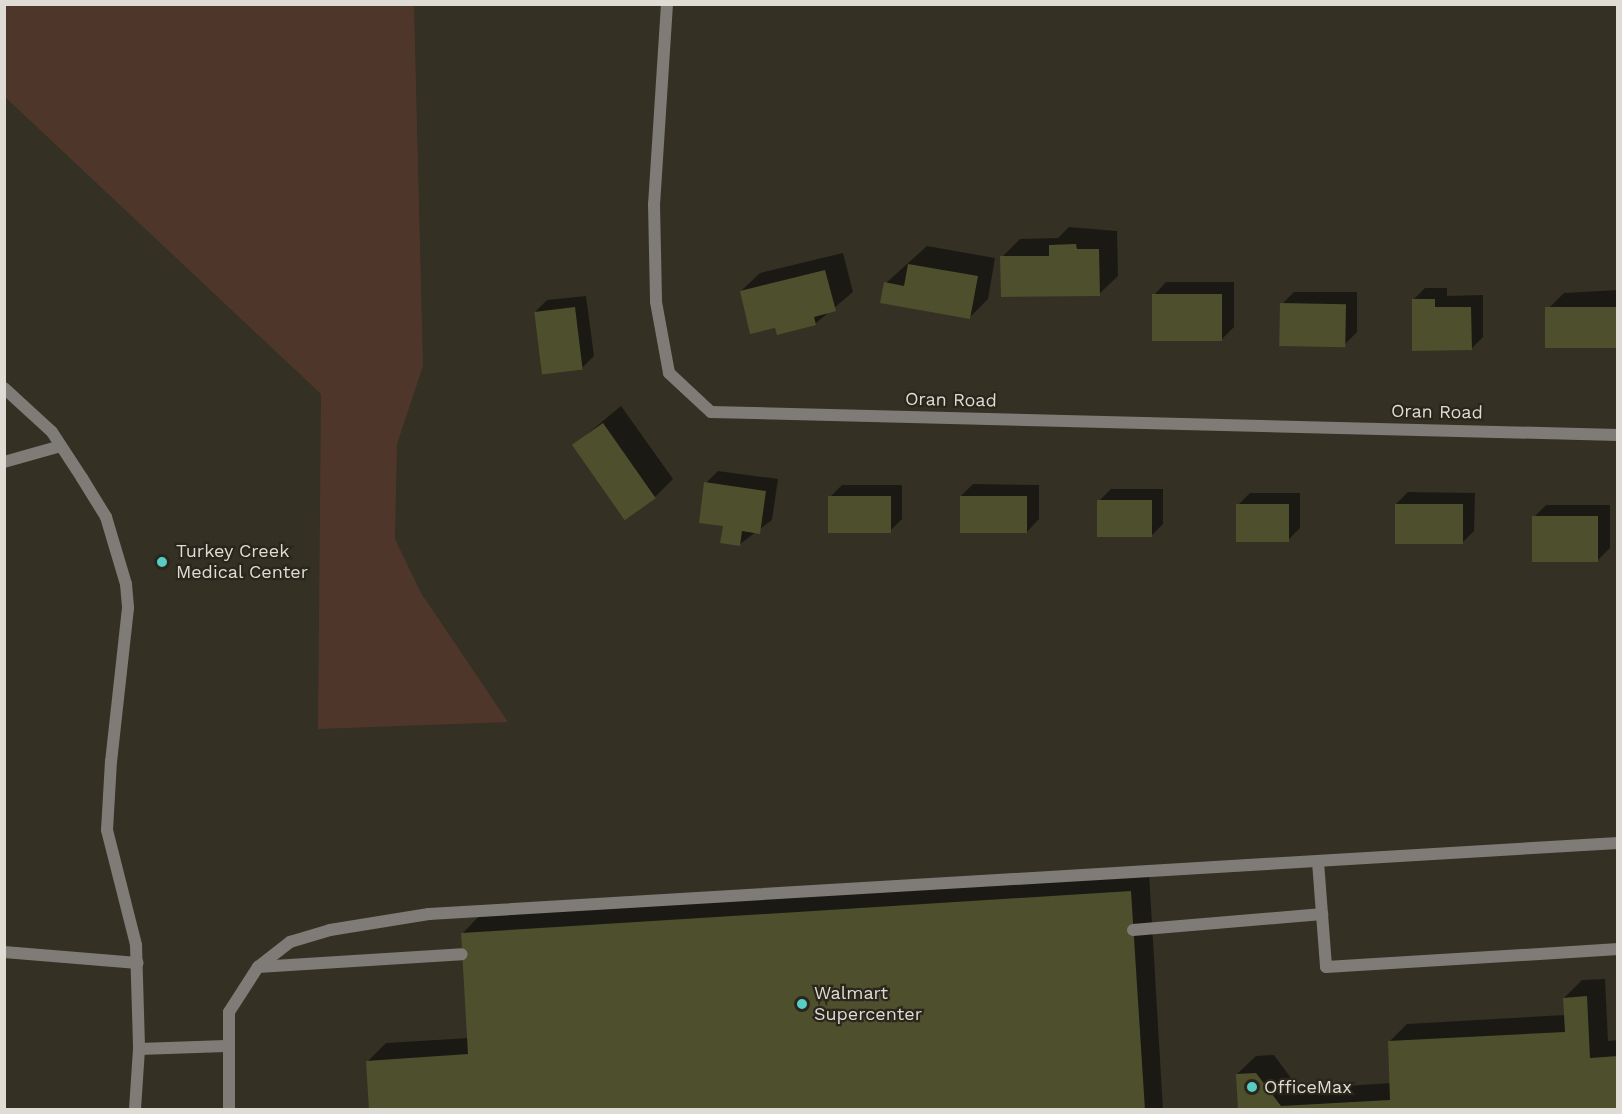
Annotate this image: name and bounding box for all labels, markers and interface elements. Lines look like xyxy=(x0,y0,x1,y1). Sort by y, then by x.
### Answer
street label: Oran Road xyxy=(905,388,997,412)
street label: Oran Road xyxy=(1391,400,1483,424)
place label: Turkey Creek Medical Center xyxy=(176,541,309,584)
marker: Turkey Creek Medical Center xyxy=(153,553,171,571)
place label: Walmart Supercenter xyxy=(814,983,922,1026)
marker: Walmart Supercenter xyxy=(795,997,809,1011)
place label: OfficeMax xyxy=(1264,1076,1352,1098)
marker: OfficeMax xyxy=(1245,1080,1259,1094)

